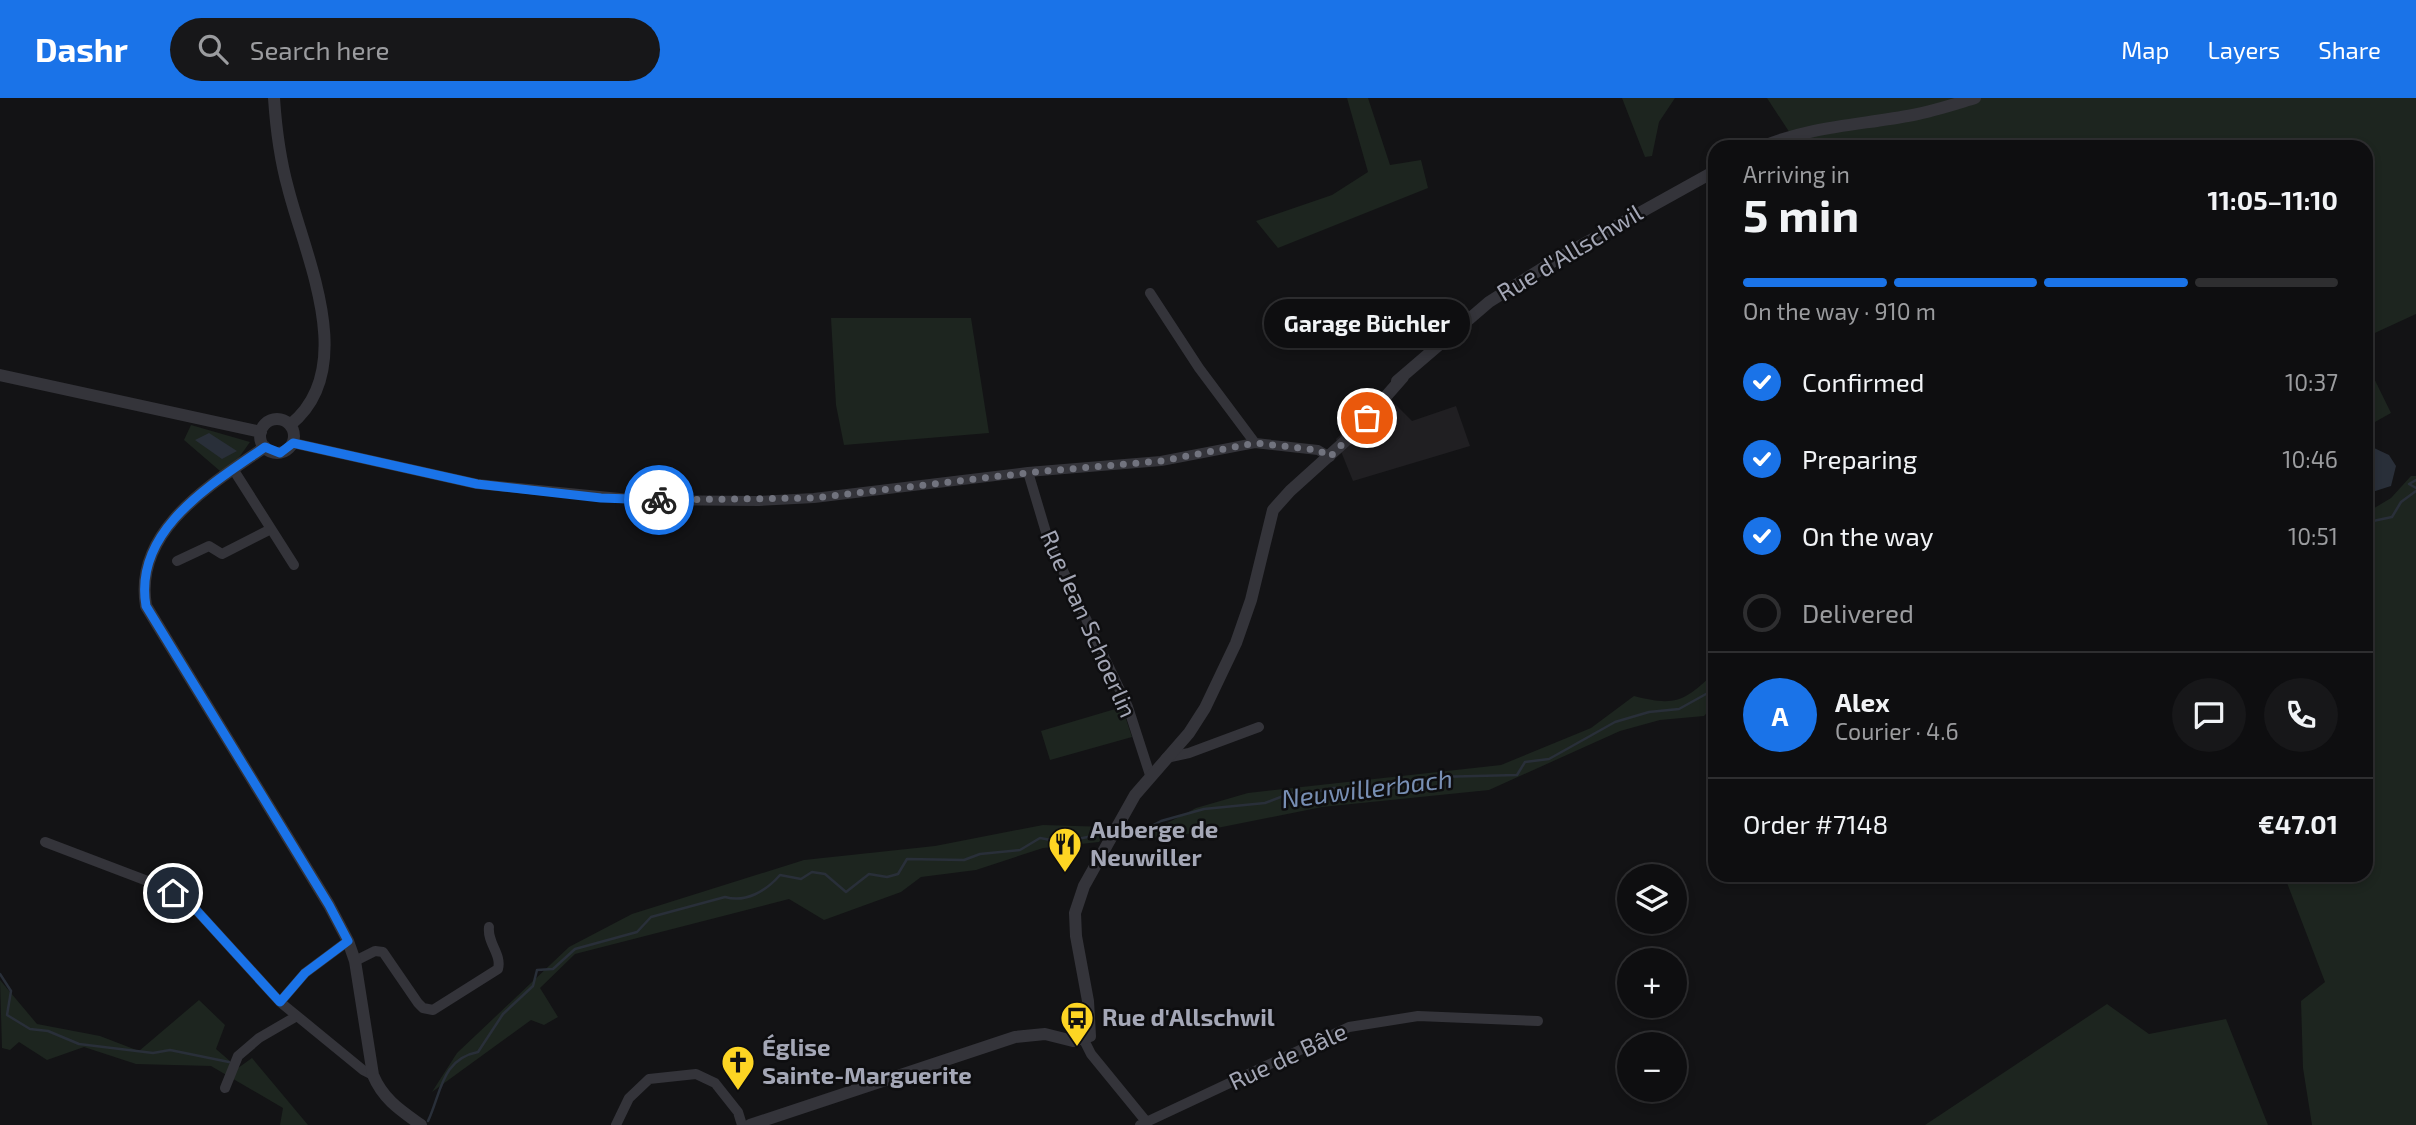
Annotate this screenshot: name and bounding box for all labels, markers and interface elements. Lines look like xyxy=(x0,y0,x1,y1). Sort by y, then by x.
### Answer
search box xyxy=(170,18,660,81)
text: Dashr xyxy=(35,29,128,69)
icon: search xyxy=(194,30,232,68)
text: Search here xyxy=(250,34,389,65)
text: Map xyxy=(2121,35,2169,64)
text: Layers xyxy=(2207,35,2280,64)
text: Share xyxy=(2318,35,2381,64)
text: Arriving in xyxy=(1743,160,1850,188)
text: 11:05–11:10 xyxy=(2208,184,2338,215)
text: 5 min xyxy=(1743,186,1859,241)
street label: Rue d'Allschwil xyxy=(1491,197,1647,307)
text: On the way · 910 m xyxy=(1743,297,1936,325)
callout: Garage Büchler xyxy=(1264,299,1470,348)
text: Garage Büchler xyxy=(1284,309,1450,337)
icon: check xyxy=(1743,363,1781,401)
text: Confirmed xyxy=(1802,366,1925,397)
text: 10:37 xyxy=(2285,368,2338,396)
pin xyxy=(1337,388,1397,448)
icon: bag xyxy=(1348,399,1386,437)
icon: check xyxy=(1743,440,1781,478)
text: Preparing xyxy=(1802,443,1917,474)
text: 10:46 xyxy=(2282,445,2338,473)
courier xyxy=(624,465,694,535)
icon: bike xyxy=(640,481,678,519)
icon: check xyxy=(1743,517,1781,555)
text: On the way xyxy=(1802,520,1933,551)
text: 10:51 xyxy=(2288,522,2338,550)
street label: Rue Jean Schoerlin xyxy=(1035,525,1144,722)
text: Delivered xyxy=(1802,597,1914,628)
button: chat xyxy=(2172,678,2246,752)
button: phone xyxy=(2264,678,2338,752)
text: Alex xyxy=(1835,686,1890,717)
text: A xyxy=(1772,700,1788,731)
text: Courier · 4.6 xyxy=(1835,717,1959,745)
water label: Neuwillerbach xyxy=(1279,762,1454,813)
text: Order #7148 xyxy=(1743,808,1888,839)
text: €47.01 xyxy=(2258,808,2338,839)
place label: Auberge de Neuwiller xyxy=(1090,814,1218,871)
restaurant icon: Auberge de Neuwiller xyxy=(1046,825,1084,874)
pin xyxy=(143,863,203,923)
map controls xyxy=(1617,864,1687,1102)
button: layers xyxy=(1617,864,1687,934)
icon: home xyxy=(154,874,192,912)
button: + xyxy=(1617,948,1687,1018)
bus stop icon: Rue d'Allschwil xyxy=(1058,999,1096,1048)
place label: Rue d'Allschwil xyxy=(1102,1002,1275,1031)
street label: Rue de Bâle xyxy=(1224,1016,1351,1096)
place label: Église Sainte-Marguerite xyxy=(762,1032,972,1089)
button: − xyxy=(1617,1032,1687,1102)
church icon: Église Sainte-Marguerite xyxy=(719,1043,757,1092)

